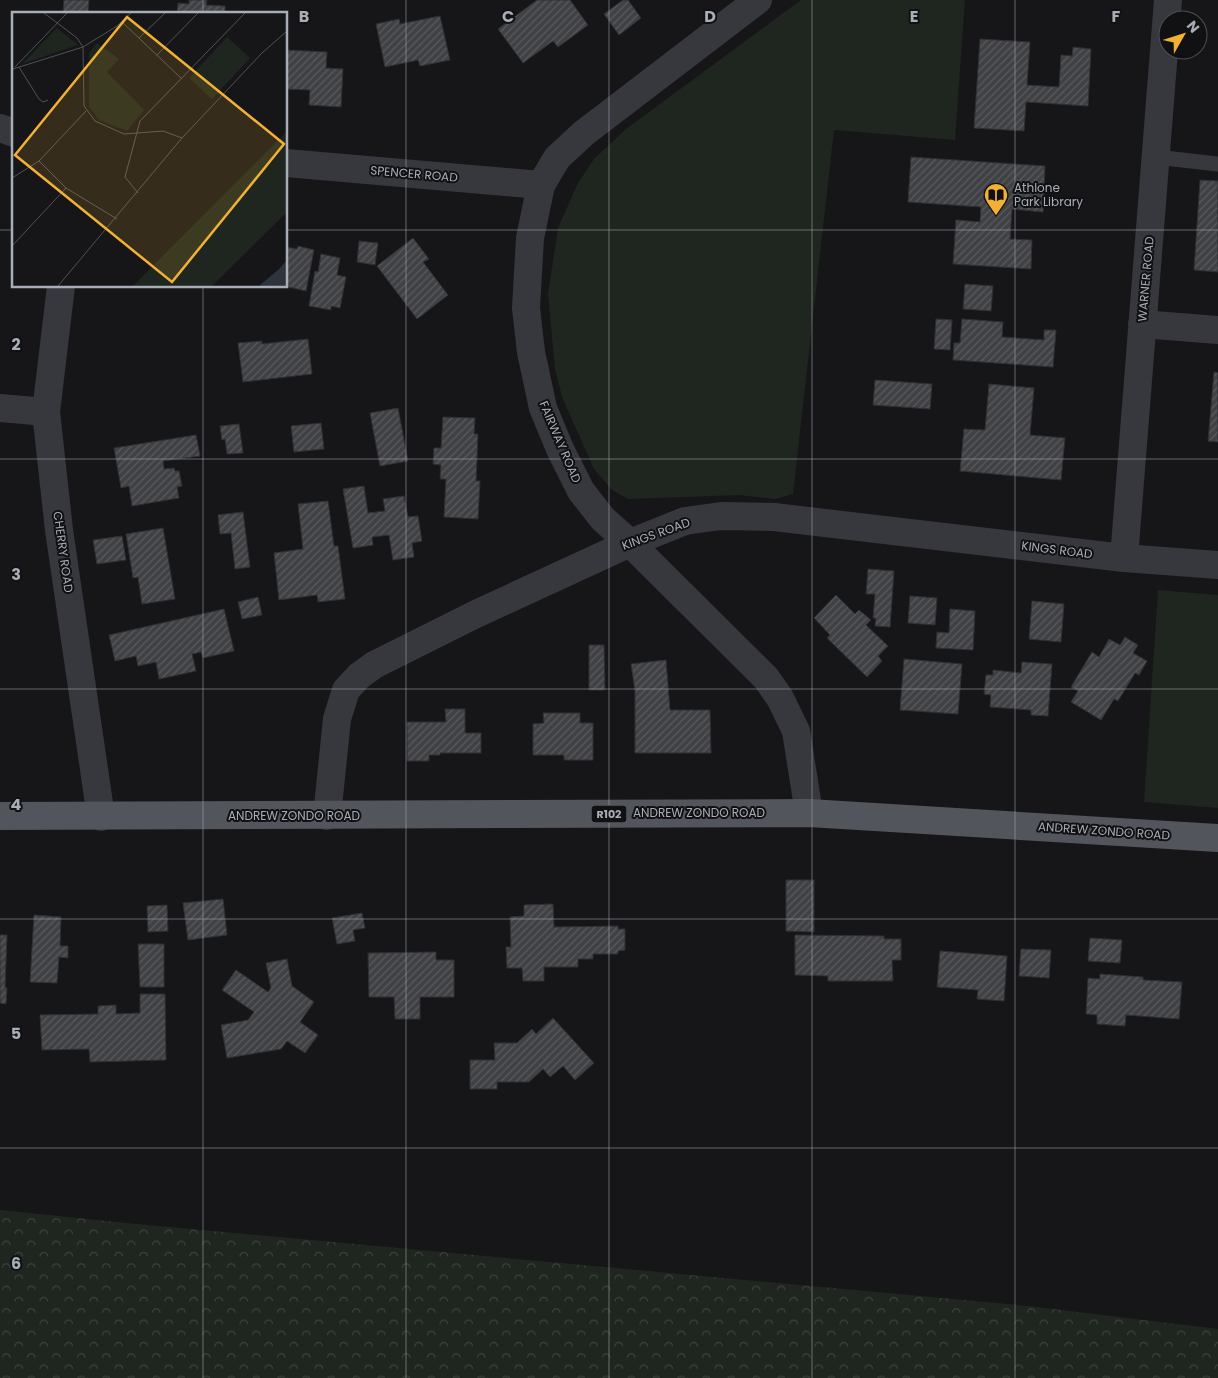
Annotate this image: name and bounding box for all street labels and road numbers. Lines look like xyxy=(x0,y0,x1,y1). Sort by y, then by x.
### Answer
street label: SPENCER ROAD xyxy=(370,161,459,186)
street label: WARNER ROAD xyxy=(1133,236,1158,322)
street label: FAIRWAY ROAD xyxy=(536,398,585,485)
street label: CHERRY ROAD xyxy=(49,510,78,594)
street label: KINGS ROAD xyxy=(619,513,692,554)
street label: KINGS ROAD xyxy=(1021,537,1094,562)
street label: ANDREW ZONDO ROAD xyxy=(633,804,765,821)
road number: R102 xyxy=(592,806,626,822)
street label: ANDREW ZONDO ROAD xyxy=(228,807,360,824)
street label: ANDREW ZONDO ROAD xyxy=(1038,817,1171,844)

